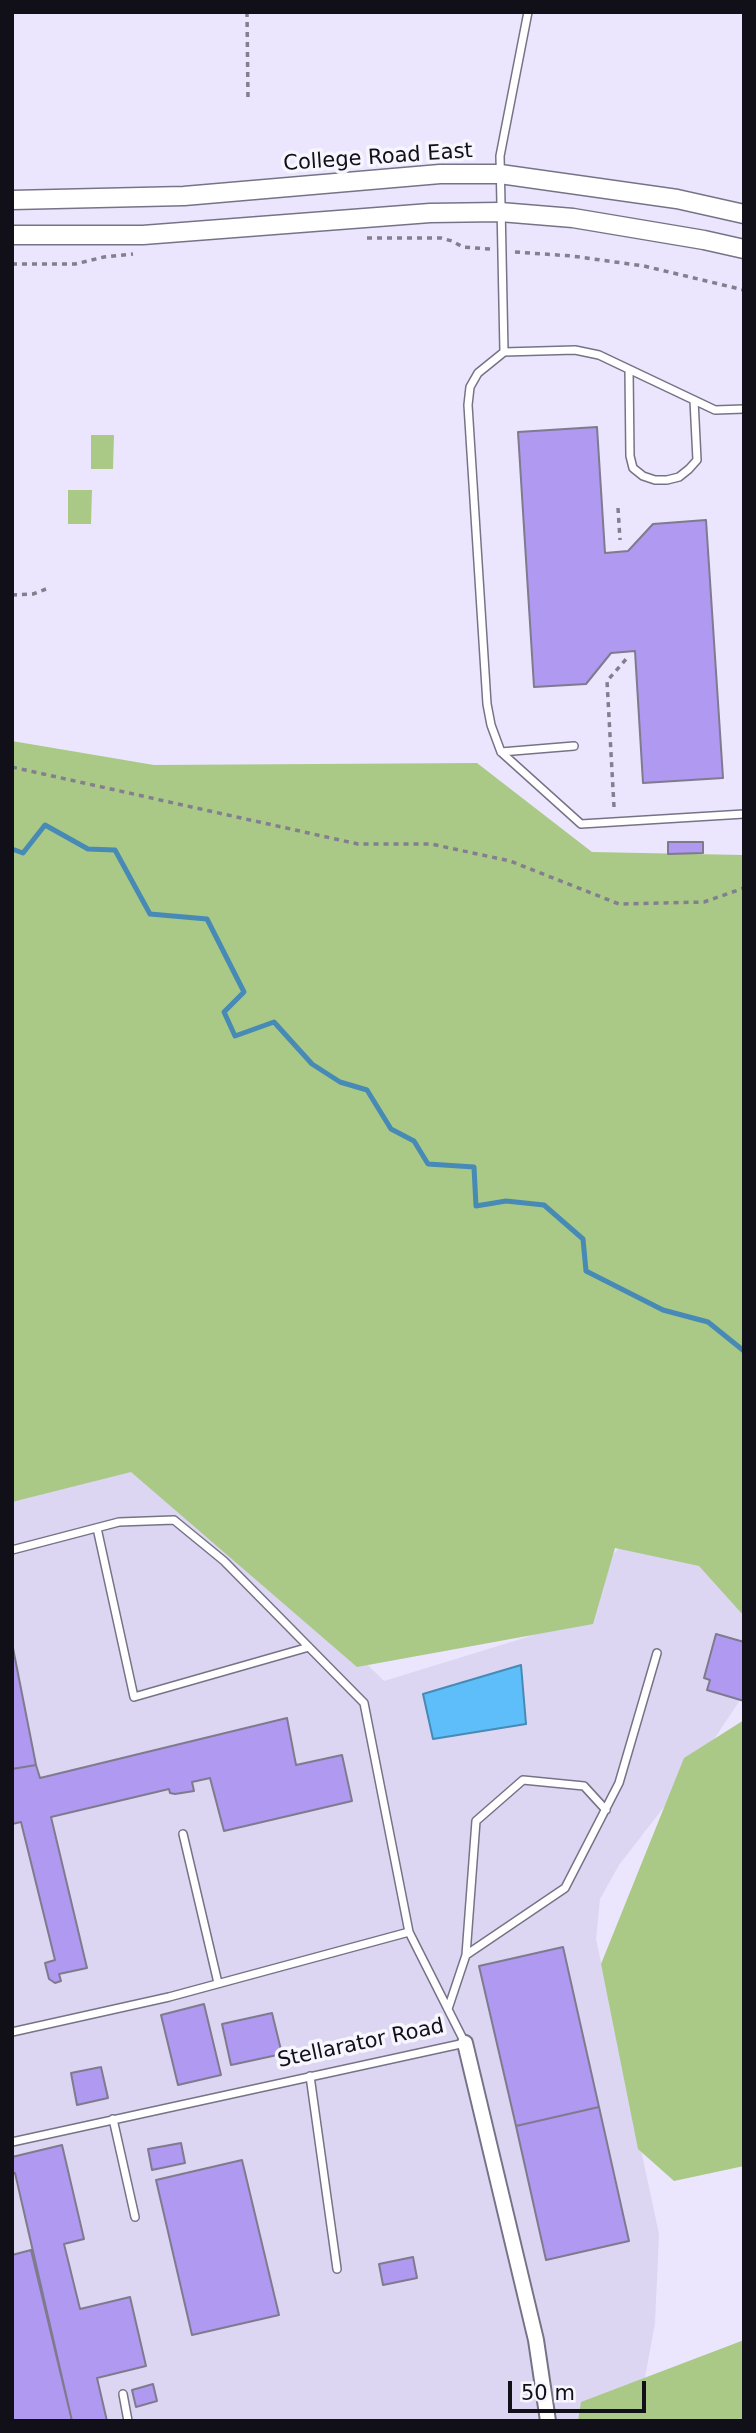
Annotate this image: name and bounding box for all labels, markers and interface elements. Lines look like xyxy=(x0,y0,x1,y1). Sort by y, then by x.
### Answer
street label: College Road East xyxy=(282,139,474,177)
street label: Stellarator Road xyxy=(275,2014,447,2074)
scale bar xyxy=(511,2366,649,2410)
text: 50 m xyxy=(521,2381,575,2405)

